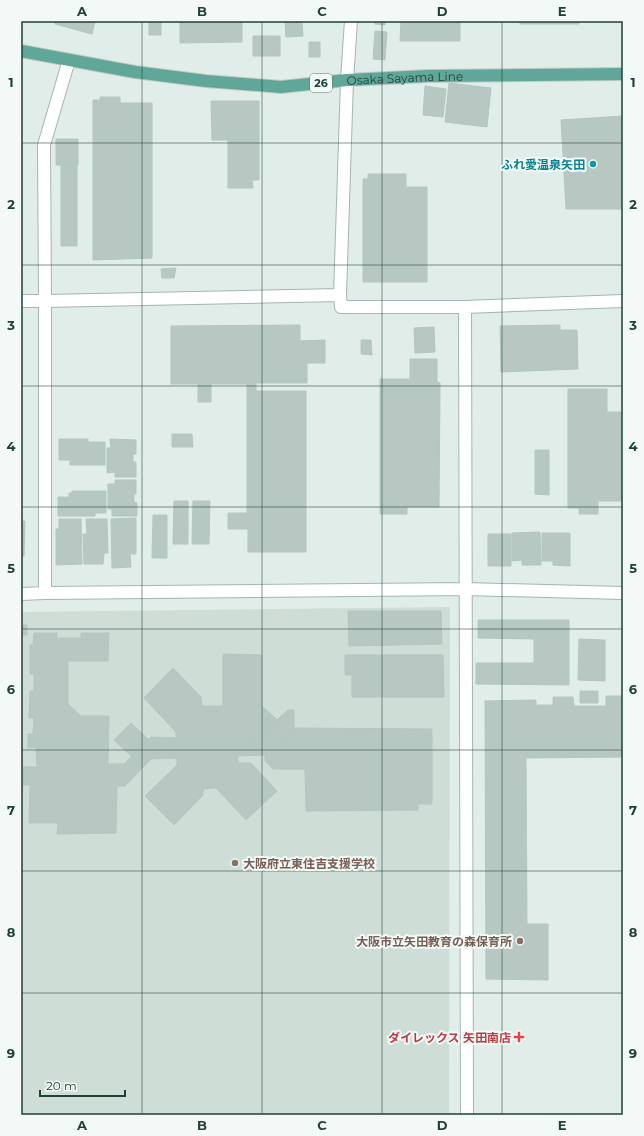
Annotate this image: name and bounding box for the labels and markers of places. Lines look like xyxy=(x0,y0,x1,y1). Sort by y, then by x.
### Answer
place label: ふれ愛温泉矢田 xyxy=(501,157,585,172)
marker: ふれ愛温泉矢田 xyxy=(588,159,598,169)
place label: 大阪府立東住吉支援学校 xyxy=(243,856,375,871)
marker: 大阪府立東住吉支援学校 xyxy=(230,858,240,868)
place label: 大阪市立矢田教育の森保育所 xyxy=(356,934,512,949)
marker: 大阪市立矢田教育の森保育所 xyxy=(515,936,525,946)
place label: ダイレックス 矢田南店 xyxy=(388,1030,511,1045)
marker: ダイレックス 矢田南店 xyxy=(514,1032,524,1042)

